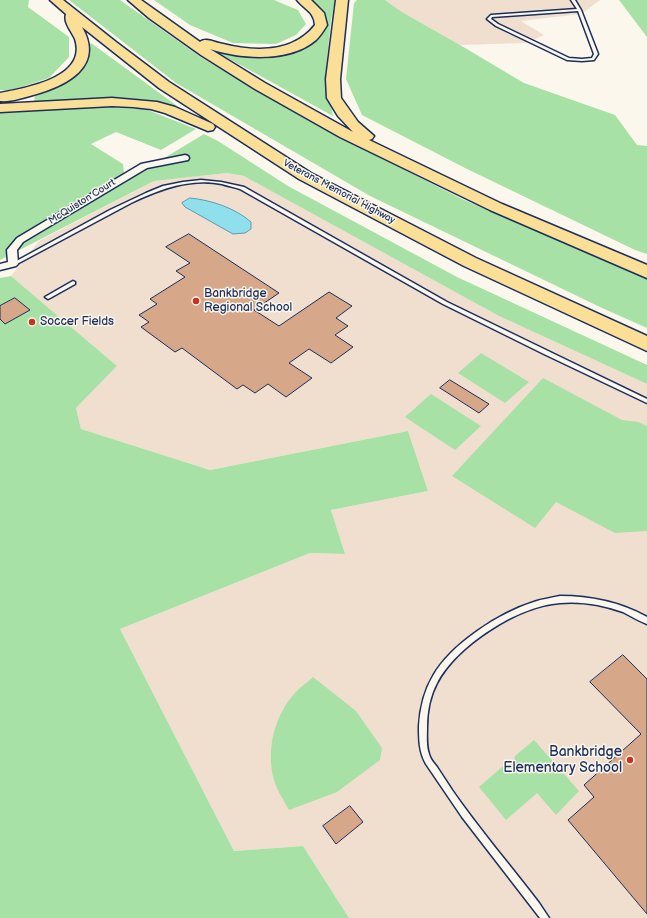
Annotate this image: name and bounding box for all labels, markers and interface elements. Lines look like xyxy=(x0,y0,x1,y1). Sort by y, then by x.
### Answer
street label: Veterans Memorial Highway xyxy=(281,157,397,227)
street label: McQuiston Court xyxy=(46,177,118,227)
place label: Bankbridge Regional School xyxy=(204,287,292,315)
marker: Bankbridge Regional School xyxy=(191,296,201,306)
place label: Soccer Fields xyxy=(40,315,114,329)
marker: Soccer Fields xyxy=(27,317,37,327)
place label: Bankbridge Elementary School xyxy=(503,744,622,776)
marker: Bankbridge Elementary School xyxy=(625,755,635,765)

